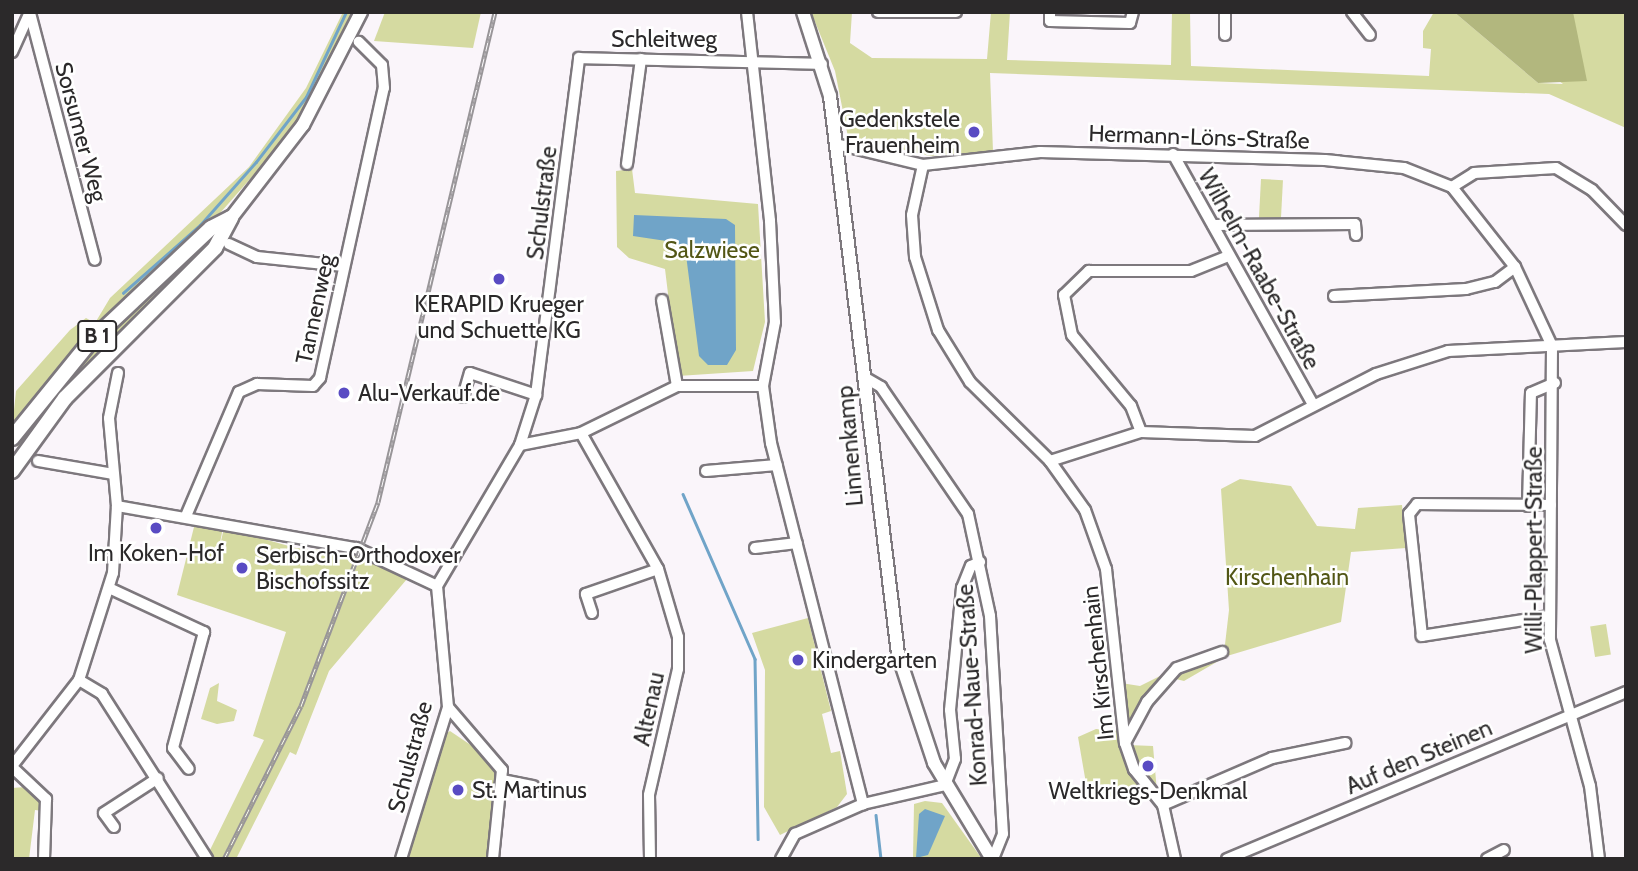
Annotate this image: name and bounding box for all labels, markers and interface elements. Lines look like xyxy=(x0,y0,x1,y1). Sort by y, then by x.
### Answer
street label: Schleitweg xyxy=(611,25,717,53)
street label: Sorsumer Weg xyxy=(49,59,113,205)
place label: Gedenkstele Frauenheim xyxy=(839,105,960,159)
street label: Hermann-Löns-Straße xyxy=(1088,119,1310,155)
marker: Gedenkstele Frauenheim xyxy=(966,124,982,140)
street label: Schulstraße xyxy=(521,145,563,261)
street label: Wilhelm-Raabe-Straße xyxy=(1192,164,1326,374)
park label: Salzwiese xyxy=(664,236,760,264)
street label: Tannenweg xyxy=(290,251,340,367)
marker: KERAPID Krueger und Schuette KG xyxy=(491,271,507,287)
place label: KERAPID Krueger und Schuette KG xyxy=(414,290,584,344)
road number: B 1 xyxy=(76,318,118,354)
place label: Alu-Verkauf.de xyxy=(358,379,500,407)
marker: Alu-Verkauf.de xyxy=(336,385,352,401)
street label: Linnenkamp xyxy=(831,385,869,507)
street label: Willi-Plappert-Straße xyxy=(1520,446,1548,654)
marker: Im Koken-Hof xyxy=(148,520,164,536)
place label: Im Koken-Hof xyxy=(88,539,224,567)
place label: Serbisch-Orthodoxer Bischofssitz xyxy=(256,541,460,595)
marker: Serbisch-Orthodoxer Bischofssitz xyxy=(234,560,250,576)
park label: Kirschenhain xyxy=(1225,563,1349,591)
street label: Konrad-Naue-Straße xyxy=(951,583,993,787)
street label: Im Kirschenhain xyxy=(1076,584,1120,742)
place label: Kindergarten xyxy=(812,646,937,674)
marker: Kindergarten xyxy=(790,652,806,668)
street label: Altenau xyxy=(628,670,670,748)
street label: Schulstraße xyxy=(382,698,438,816)
street label: Auf den Steinen xyxy=(1342,714,1496,800)
marker: Weltkriegs-Denkmal xyxy=(1140,758,1156,774)
place label: St. Martinus xyxy=(472,776,587,804)
place label: Weltkriegs-Denkmal xyxy=(1049,777,1247,805)
marker: St. Martinus xyxy=(450,782,466,798)

